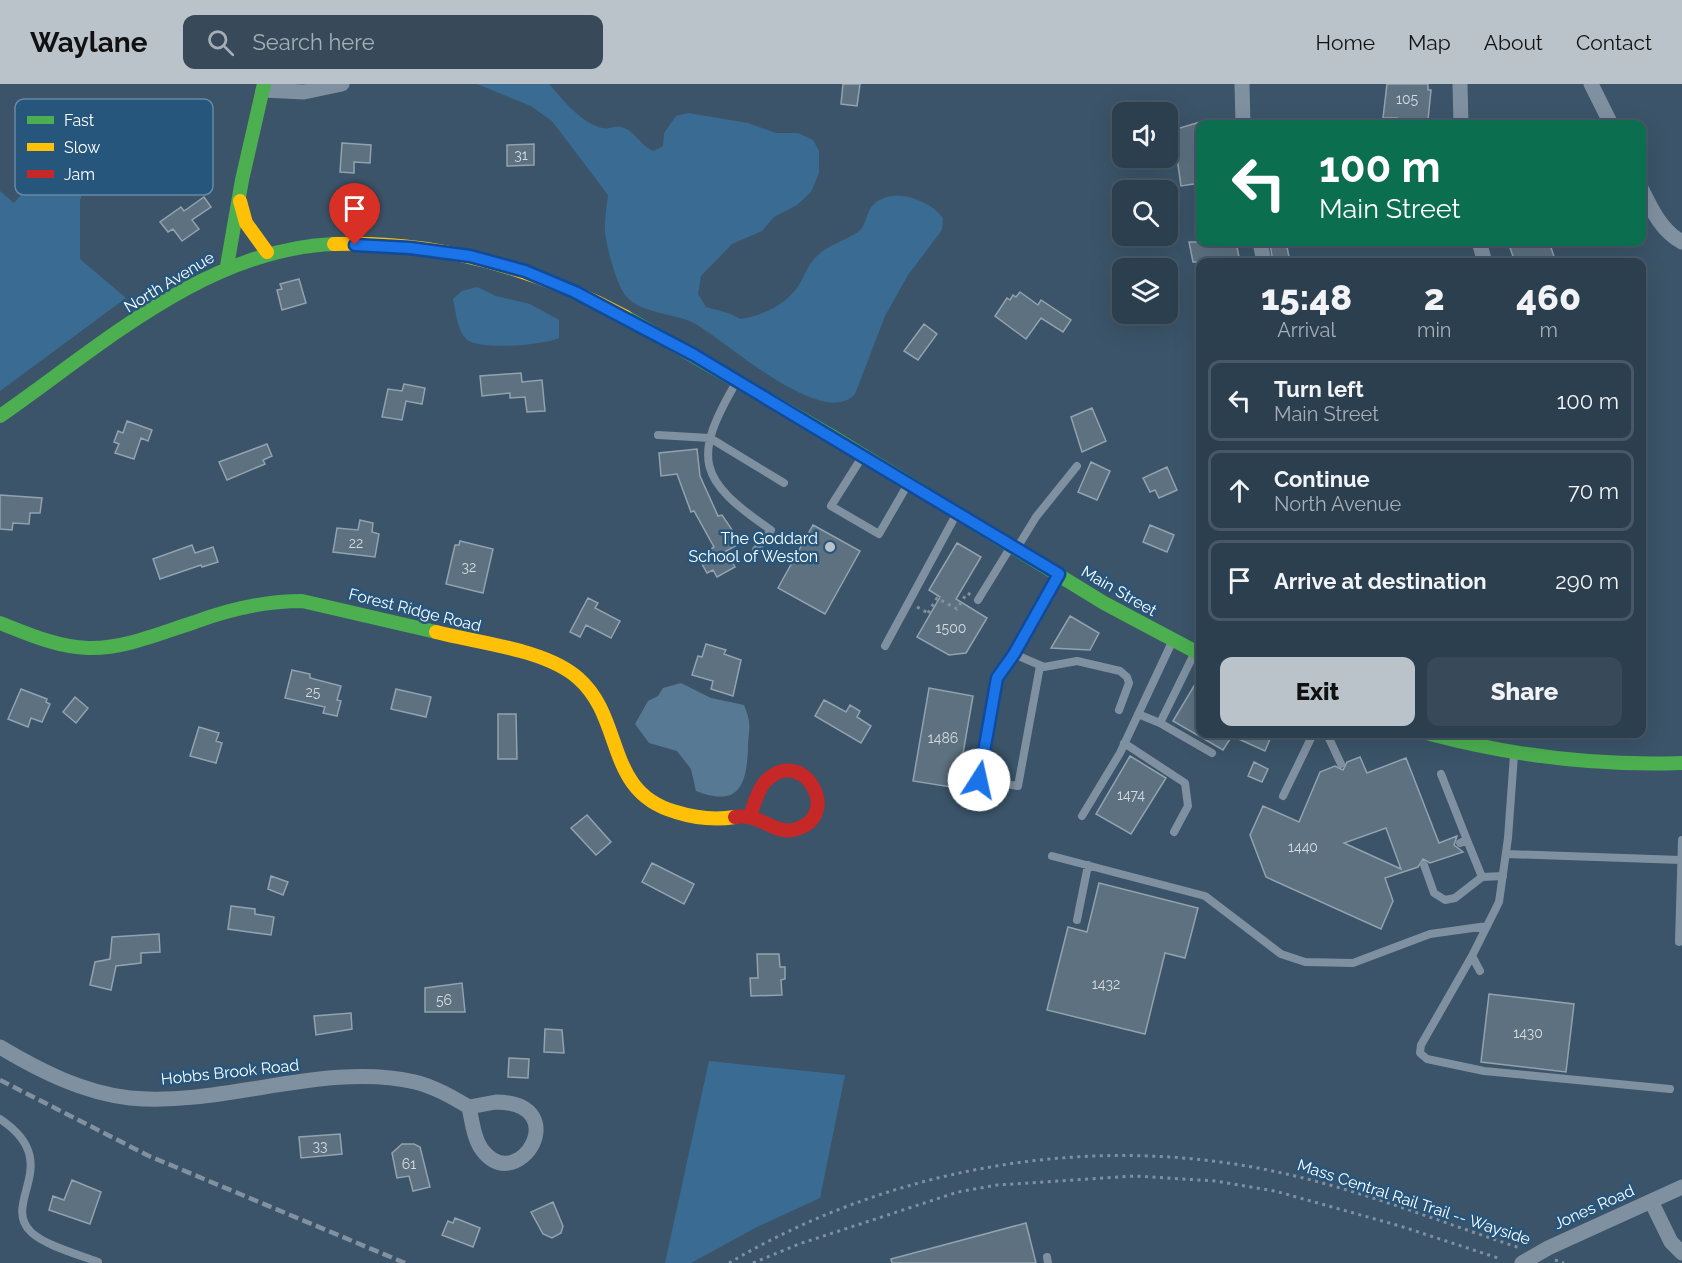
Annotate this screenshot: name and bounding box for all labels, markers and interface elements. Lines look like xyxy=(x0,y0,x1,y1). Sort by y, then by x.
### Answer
search box xyxy=(183,15,603,69)
text: Waylane xyxy=(30,26,147,59)
icon: search xyxy=(204,26,237,59)
text: Search here xyxy=(252,29,375,55)
text: Home xyxy=(1316,30,1375,55)
text: Map xyxy=(1408,30,1451,55)
text: About xyxy=(1484,30,1543,55)
text: Contact xyxy=(1576,30,1652,55)
house number: 105 xyxy=(1396,91,1418,107)
legend xyxy=(15,99,213,195)
map controls xyxy=(1112,102,1178,324)
button: sound xyxy=(1112,102,1178,168)
text: Fast xyxy=(64,111,95,130)
text: Slow xyxy=(64,138,100,157)
text: 100 m xyxy=(1319,143,1441,192)
icon: left xyxy=(1220,144,1298,222)
house number: 31 xyxy=(514,147,528,163)
text: Jam xyxy=(64,165,95,184)
button: search xyxy=(1112,180,1178,246)
pin xyxy=(329,183,380,245)
icon: arrive xyxy=(338,192,371,225)
text: Main Street xyxy=(1319,193,1461,224)
street label: North Avenue xyxy=(120,248,218,316)
button: layers xyxy=(1112,258,1178,324)
text: 15:48 xyxy=(1261,276,1352,318)
text: 2 xyxy=(1424,276,1445,318)
text: 460 xyxy=(1516,276,1581,318)
text: Arrival xyxy=(1277,318,1336,342)
text: min xyxy=(1417,318,1451,342)
text: m xyxy=(1540,318,1558,342)
text: Turn left xyxy=(1274,376,1364,402)
icon: left xyxy=(1223,384,1256,417)
text: 100 m xyxy=(1557,388,1619,414)
text: Main Street xyxy=(1274,402,1379,426)
text: Continue xyxy=(1274,466,1370,492)
icon: ahead xyxy=(1223,474,1256,507)
text: 70 m xyxy=(1568,478,1619,504)
text: North Avenue xyxy=(1274,492,1401,516)
place label: The Goddard School of Weston xyxy=(688,529,818,566)
house number: 22 xyxy=(349,535,363,551)
marker: The Goddard School of Weston xyxy=(823,540,837,554)
house number: 32 xyxy=(462,559,476,575)
street label: Main Street xyxy=(1078,562,1161,621)
icon: arrive xyxy=(1223,564,1256,597)
text: Arrive at destination xyxy=(1274,568,1487,594)
text: 290 m xyxy=(1555,568,1619,594)
street label: Forest Ridge Road xyxy=(347,584,483,636)
house number: 1500 xyxy=(936,620,966,636)
button: Exit xyxy=(1220,657,1415,726)
button: Share xyxy=(1427,657,1622,726)
house number: 25 xyxy=(306,684,321,700)
house number: 1486 xyxy=(928,730,958,746)
position arrow xyxy=(947,748,1011,812)
house number: 1474 xyxy=(1117,787,1145,803)
house number: 1440 xyxy=(1288,839,1318,855)
house number: 1432 xyxy=(1092,976,1120,992)
house number: 56 xyxy=(436,992,452,1008)
house number: 1430 xyxy=(1513,1025,1543,1041)
street label: Hobbs Brook Road xyxy=(160,1055,300,1089)
house number: 33 xyxy=(313,1138,327,1154)
street label: Mass Central Rail Trail -- Wayside xyxy=(1295,1155,1533,1249)
house number: 61 xyxy=(402,1156,416,1172)
street label: Jones Road xyxy=(1551,1181,1637,1233)

